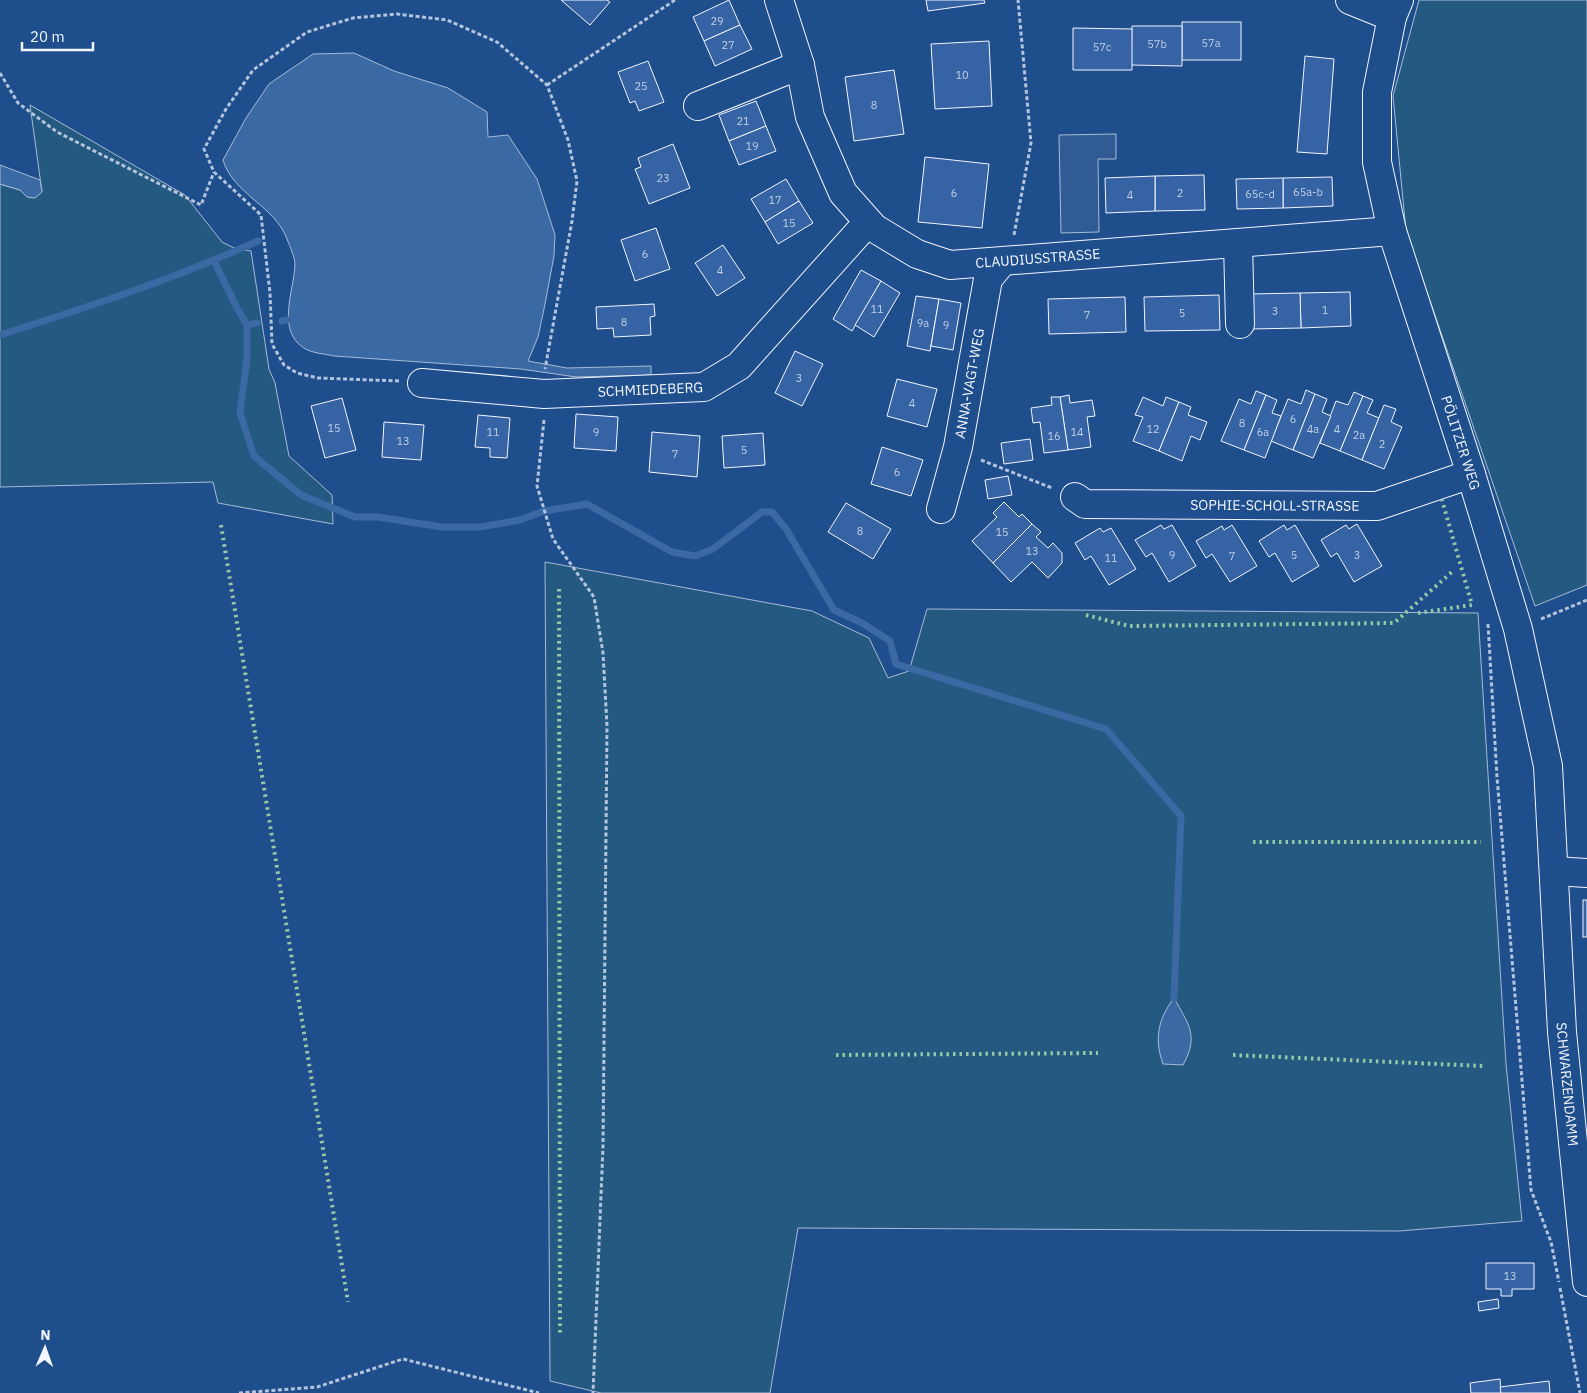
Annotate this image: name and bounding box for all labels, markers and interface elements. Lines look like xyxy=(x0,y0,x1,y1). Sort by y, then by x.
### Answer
house number: 29 xyxy=(710,14,724,28)
scale bar xyxy=(22,20,94,52)
text: 20 m xyxy=(30,27,65,46)
house number: 57a xyxy=(1201,36,1221,50)
house number: 57b xyxy=(1147,37,1167,51)
house number: 27 xyxy=(721,38,735,52)
house number: 57c xyxy=(1093,40,1112,54)
house number: 10 xyxy=(955,68,969,82)
house number: 25 xyxy=(634,79,648,93)
house number: 8 xyxy=(871,98,877,112)
house number: 21 xyxy=(736,114,750,128)
house number: 19 xyxy=(745,139,759,153)
house number: 23 xyxy=(656,171,670,185)
house number: 65a-b xyxy=(1293,185,1323,199)
house number: 6 xyxy=(951,186,957,200)
house number: 2 xyxy=(1177,186,1183,200)
house number: 65c-d xyxy=(1245,187,1275,201)
house number: 4 xyxy=(1127,188,1134,202)
house number: 17 xyxy=(768,193,782,207)
house number: 15 xyxy=(782,216,796,230)
street label: CLAUDIUSSTRASSE xyxy=(975,244,1101,272)
house number: 6 xyxy=(642,247,648,261)
house number: 4 xyxy=(717,263,724,277)
house number: 11 xyxy=(870,302,884,316)
house number: 1 xyxy=(1322,303,1329,317)
house number: 3 xyxy=(1272,304,1278,318)
house number: 5 xyxy=(1179,306,1185,320)
house number: 7 xyxy=(1084,308,1090,322)
house number: 8 xyxy=(621,315,627,329)
house number: 9a xyxy=(917,316,929,330)
house number: 9 xyxy=(943,318,949,332)
street label: ANNA-VAGT-WEG xyxy=(951,327,988,440)
house number: 3 xyxy=(796,371,802,385)
street label: SCHMIEDEBERG xyxy=(597,378,703,401)
street label: PÖLITZER WEG xyxy=(1437,393,1484,492)
house number: 4 xyxy=(909,396,916,410)
house number: 6 xyxy=(1290,412,1296,426)
house number: 8 xyxy=(1239,416,1245,430)
house number: 15 xyxy=(327,421,341,435)
house number: 12 xyxy=(1146,422,1160,436)
house number: 4a xyxy=(1307,422,1319,436)
house number: 4 xyxy=(1334,422,1341,436)
house number: 11 xyxy=(486,425,500,439)
house number: 9 xyxy=(593,425,599,439)
house number: 14 xyxy=(1070,425,1084,439)
house number: 6a xyxy=(1257,425,1269,439)
house number: 2a xyxy=(1353,428,1365,442)
house number: 16 xyxy=(1047,429,1061,443)
house number: 13 xyxy=(396,434,410,448)
house number: 2 xyxy=(1379,437,1385,451)
house number: 5 xyxy=(741,443,747,457)
house number: 7 xyxy=(672,447,678,461)
house number: 6 xyxy=(894,465,900,479)
street label: SOPHIE-SCHOLL-STRASSE xyxy=(1190,496,1359,515)
house number: 8 xyxy=(857,524,863,538)
house number: 15 xyxy=(995,525,1009,539)
house number: 13 xyxy=(1025,544,1039,558)
house number: 9 xyxy=(1169,548,1175,562)
house number: 5 xyxy=(1291,548,1297,562)
house number: 3 xyxy=(1354,548,1360,562)
house number: 7 xyxy=(1229,549,1235,563)
house number: 11 xyxy=(1104,551,1118,565)
street label: SCHWARZENDAMM xyxy=(1553,1022,1582,1147)
house number: 13 xyxy=(1503,1269,1517,1283)
north arrow xyxy=(20,1323,70,1373)
text: N xyxy=(40,1326,51,1344)

